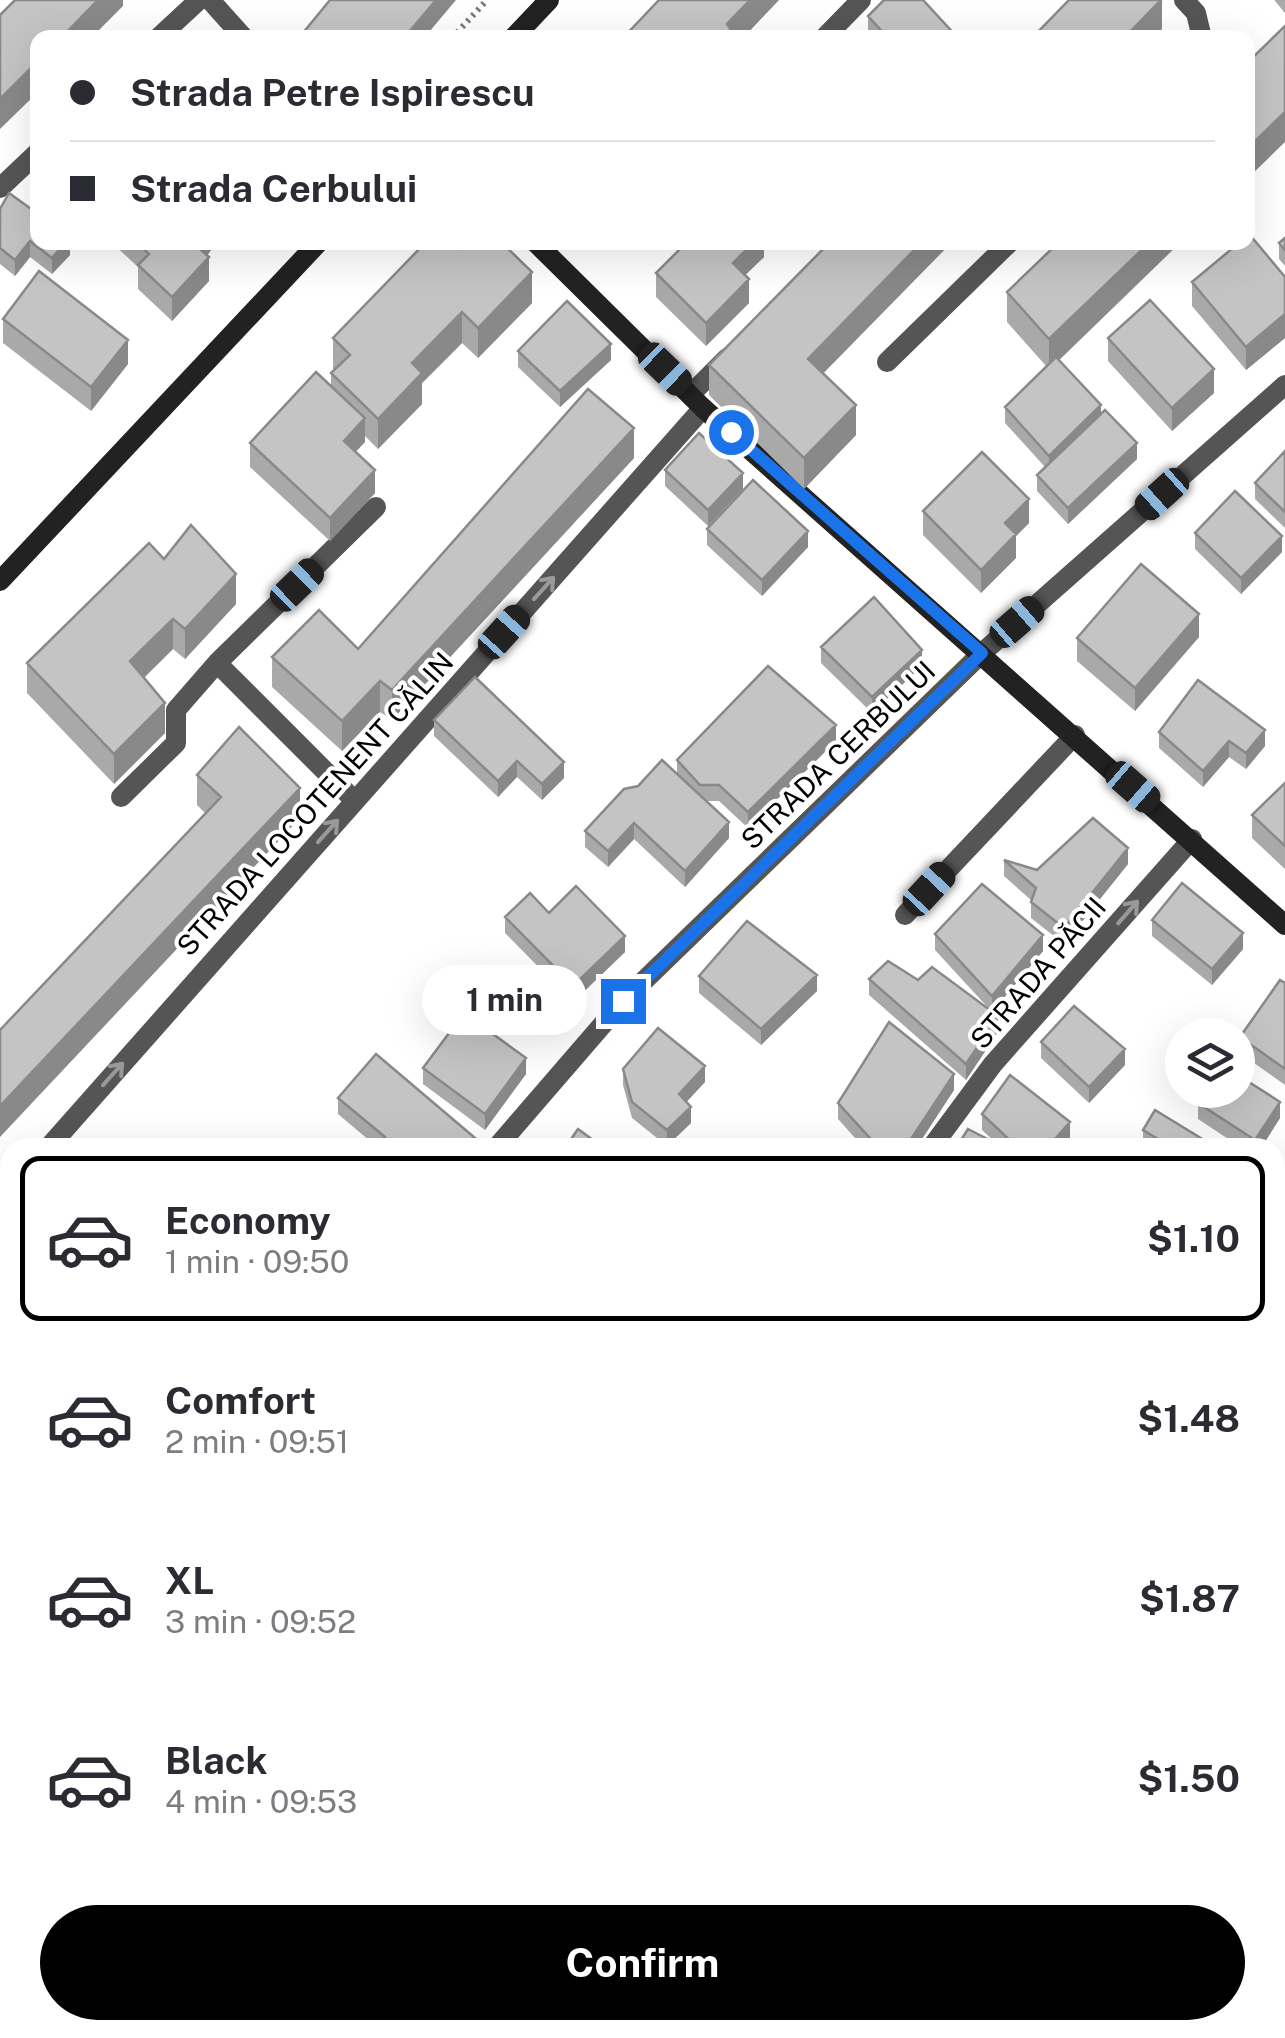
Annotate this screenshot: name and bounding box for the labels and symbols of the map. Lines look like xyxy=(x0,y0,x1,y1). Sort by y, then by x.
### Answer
car xyxy=(633,337,697,401)
route start xyxy=(709,410,754,455)
car xyxy=(1130,463,1194,525)
car xyxy=(265,553,329,617)
one-way arrow xyxy=(532,576,555,601)
car xyxy=(985,591,1049,653)
car xyxy=(473,600,535,664)
street label: STRADA LOCOTENENT CĂLIN xyxy=(170,645,460,962)
street label: STRADA CERBULUI xyxy=(734,654,941,856)
car xyxy=(1101,756,1165,818)
one-way arrow xyxy=(317,819,340,844)
car xyxy=(898,857,960,921)
street label: STRADA PĂCII xyxy=(963,890,1112,1055)
one-way arrow xyxy=(1117,900,1140,925)
callout: 1 min xyxy=(423,966,588,1036)
route end xyxy=(601,979,646,1024)
one-way arrow xyxy=(101,1062,124,1088)

